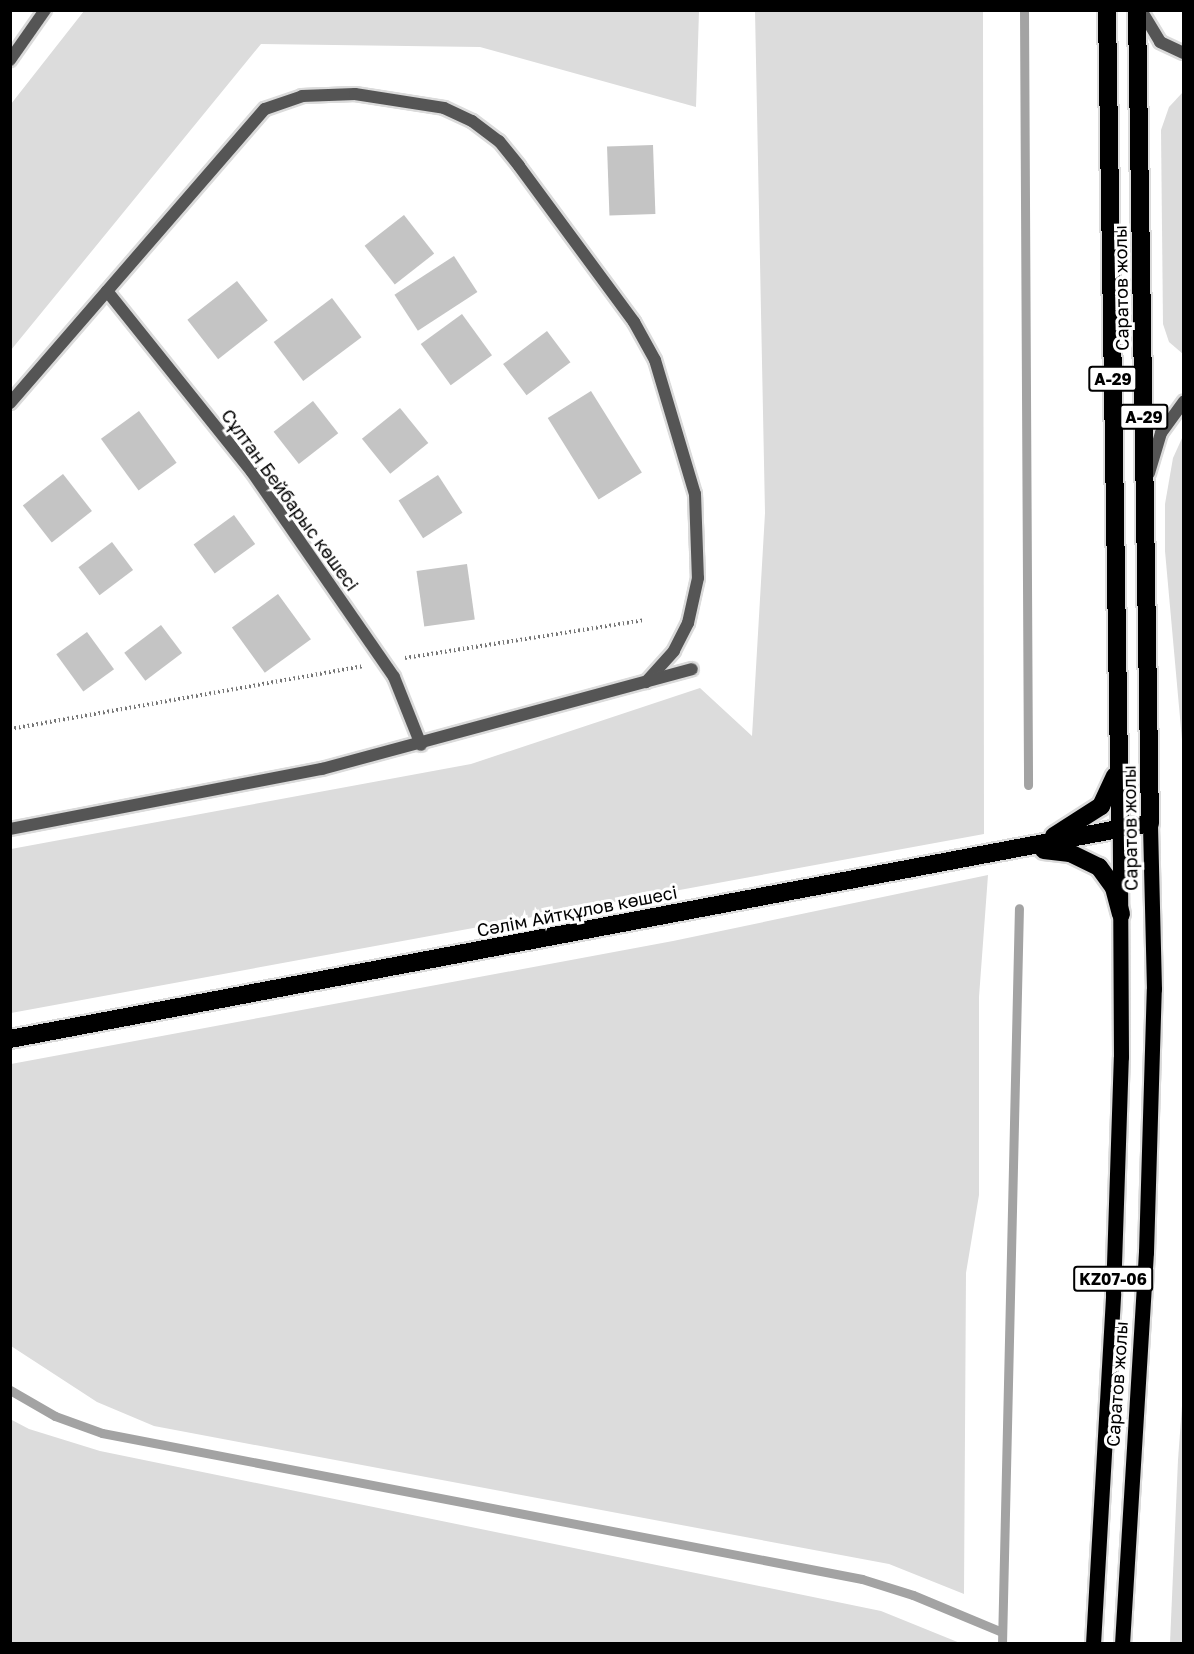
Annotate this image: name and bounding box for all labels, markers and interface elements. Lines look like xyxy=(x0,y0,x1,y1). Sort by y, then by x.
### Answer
street label: Саратов жолы xyxy=(1109,225,1133,351)
road number: А-29 xyxy=(1088,366,1138,392)
road number: A-29 xyxy=(1118,404,1170,430)
street label: Сұлтан Бейбарыс көшесі xyxy=(217,405,363,595)
street label: Саратов жолы xyxy=(1118,765,1142,891)
street label: Сәлім Айтқұлов көшесі xyxy=(475,881,679,941)
road number: KZ07-06 xyxy=(1072,1266,1154,1292)
street label: Саратов жолы xyxy=(1102,1320,1132,1448)

